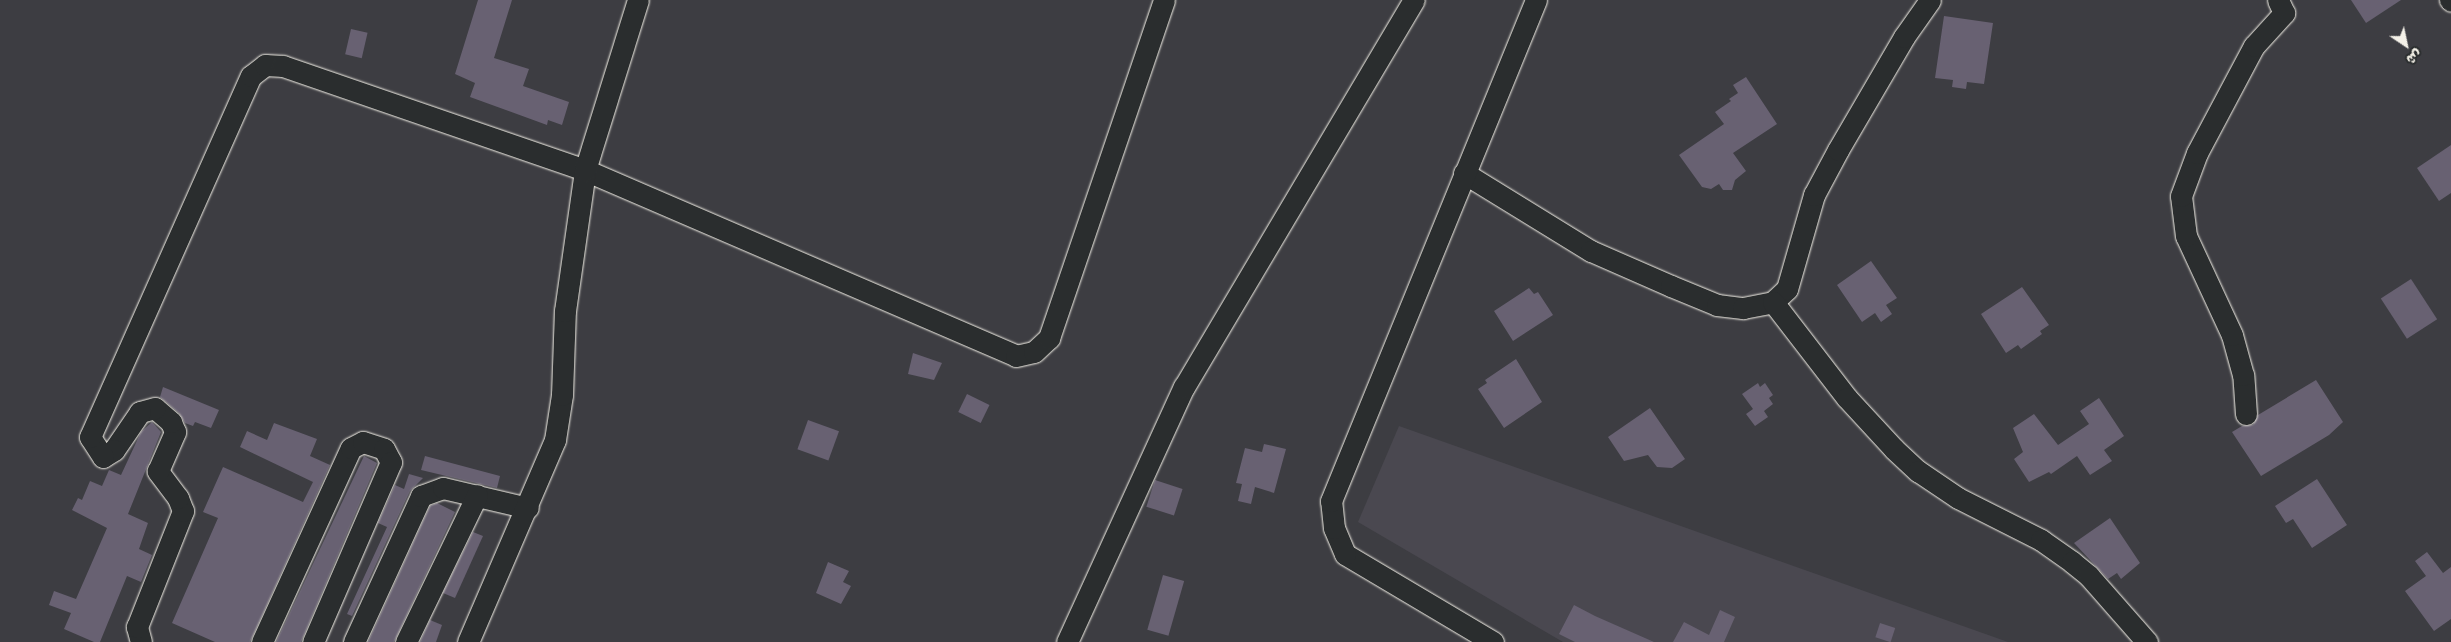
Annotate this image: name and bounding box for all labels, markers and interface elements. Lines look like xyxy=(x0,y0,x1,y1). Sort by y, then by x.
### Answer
north arrow xyxy=(2381,20,2431,70)
text: ش xyxy=(2402,45,2427,71)

